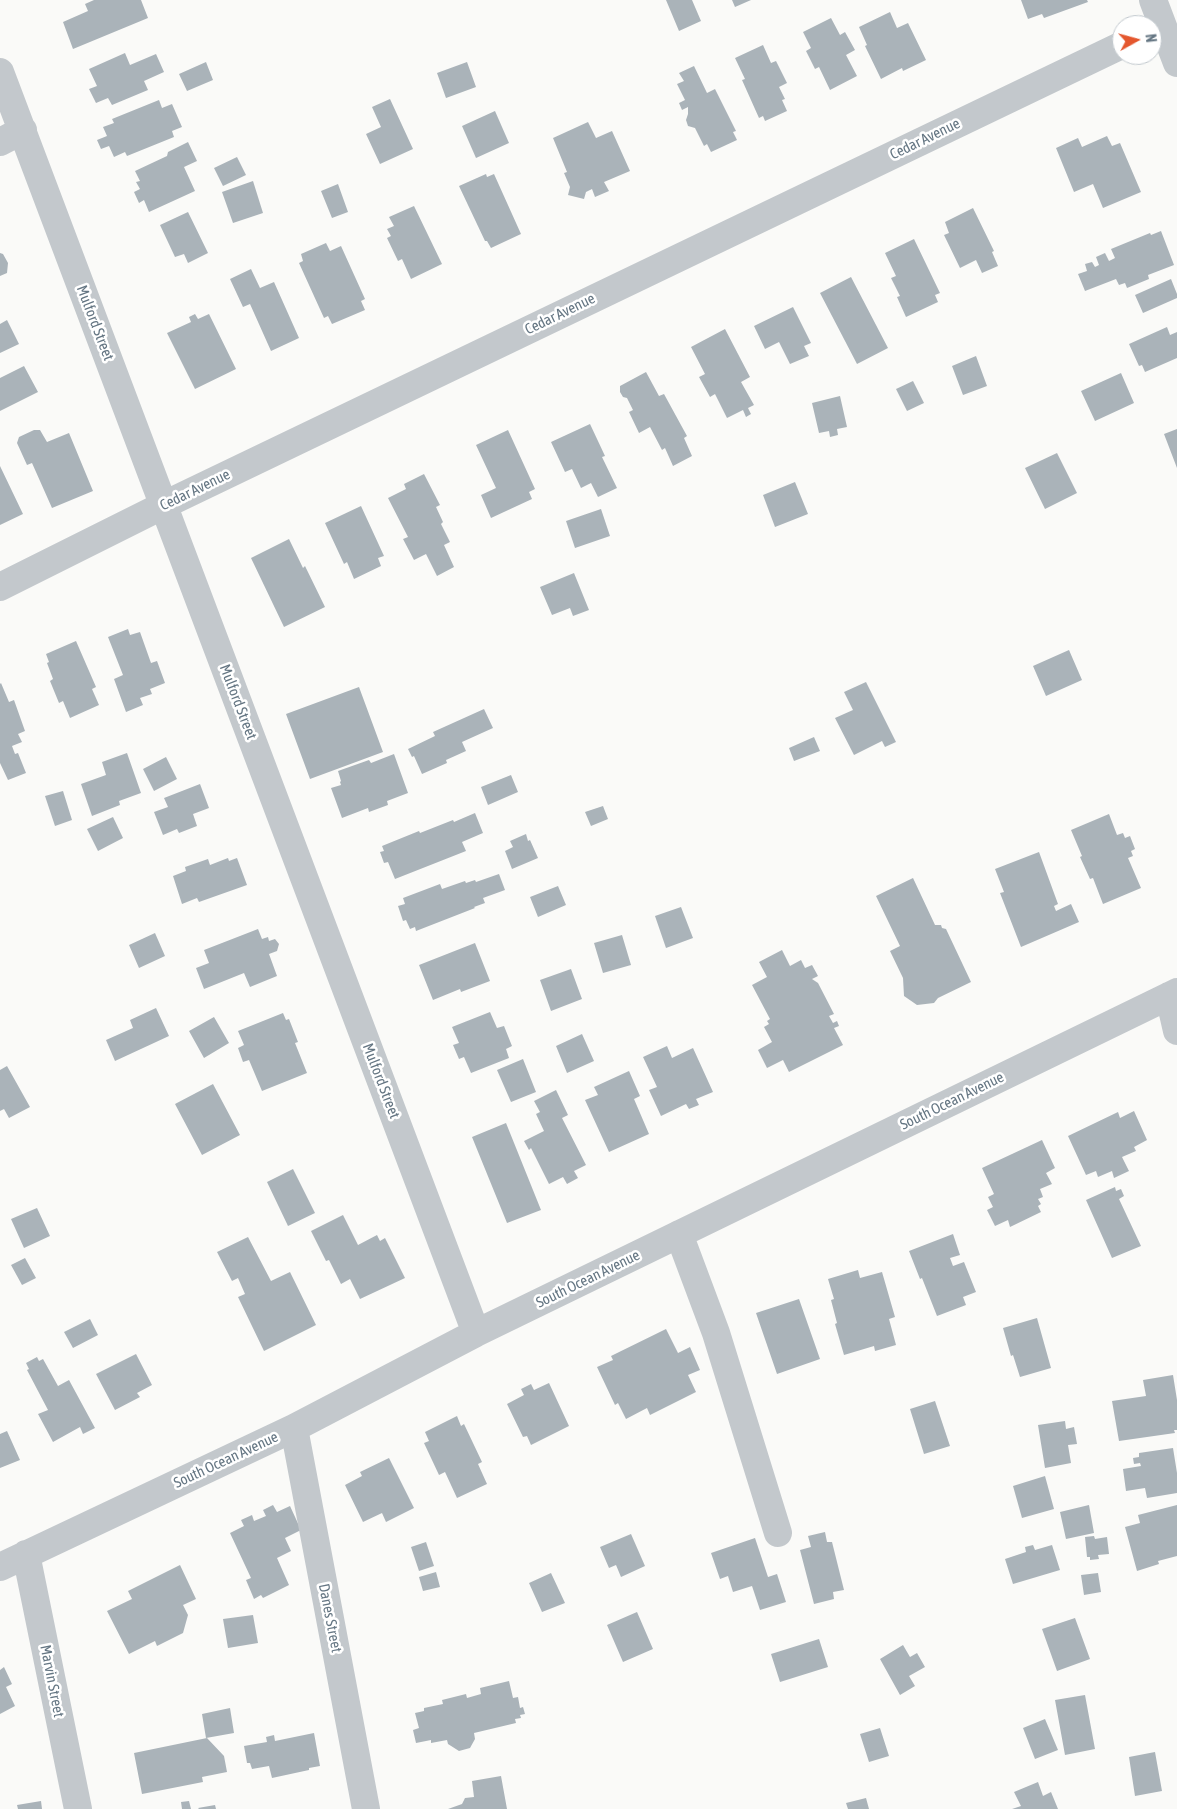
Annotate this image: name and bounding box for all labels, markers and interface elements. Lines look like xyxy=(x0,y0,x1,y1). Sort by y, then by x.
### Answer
north arrow xyxy=(1112,15,1162,65)
text: N xyxy=(1142,33,1159,43)
street label: Cedar Avenue xyxy=(887,114,963,164)
street label: Mulford Street xyxy=(72,283,118,363)
street label: Cedar Avenue xyxy=(522,289,598,339)
street label: Cedar Avenue xyxy=(157,465,233,515)
street label: Mulford Street xyxy=(215,662,261,742)
street label: Mulford Street xyxy=(358,1041,404,1121)
street label: South Ocean Avenue xyxy=(897,1068,1007,1134)
street label: South Ocean Avenue xyxy=(533,1246,643,1312)
street label: South Ocean Avenue xyxy=(171,1428,281,1492)
street label: Danes Street xyxy=(315,1582,345,1654)
street label: Marvin Street xyxy=(36,1643,68,1719)

